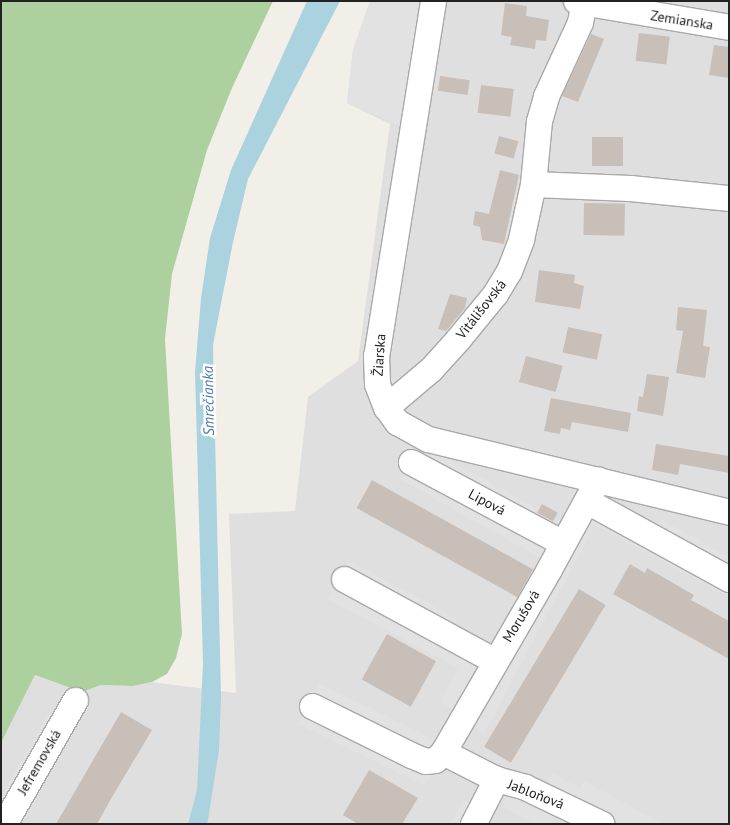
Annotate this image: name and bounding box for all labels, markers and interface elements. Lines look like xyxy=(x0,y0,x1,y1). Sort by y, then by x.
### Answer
street label: Zemianska xyxy=(649,7,715,33)
street label: Vitálišovská xyxy=(453,276,509,342)
street label: Žiarska xyxy=(369,333,389,377)
water label: Smrečianka xyxy=(198,366,218,436)
street label: Lipová xyxy=(466,485,508,519)
street label: Morušová xyxy=(499,587,543,645)
street label: Jefremovská xyxy=(14,726,64,798)
street label: Jabloňová xyxy=(506,776,566,812)

